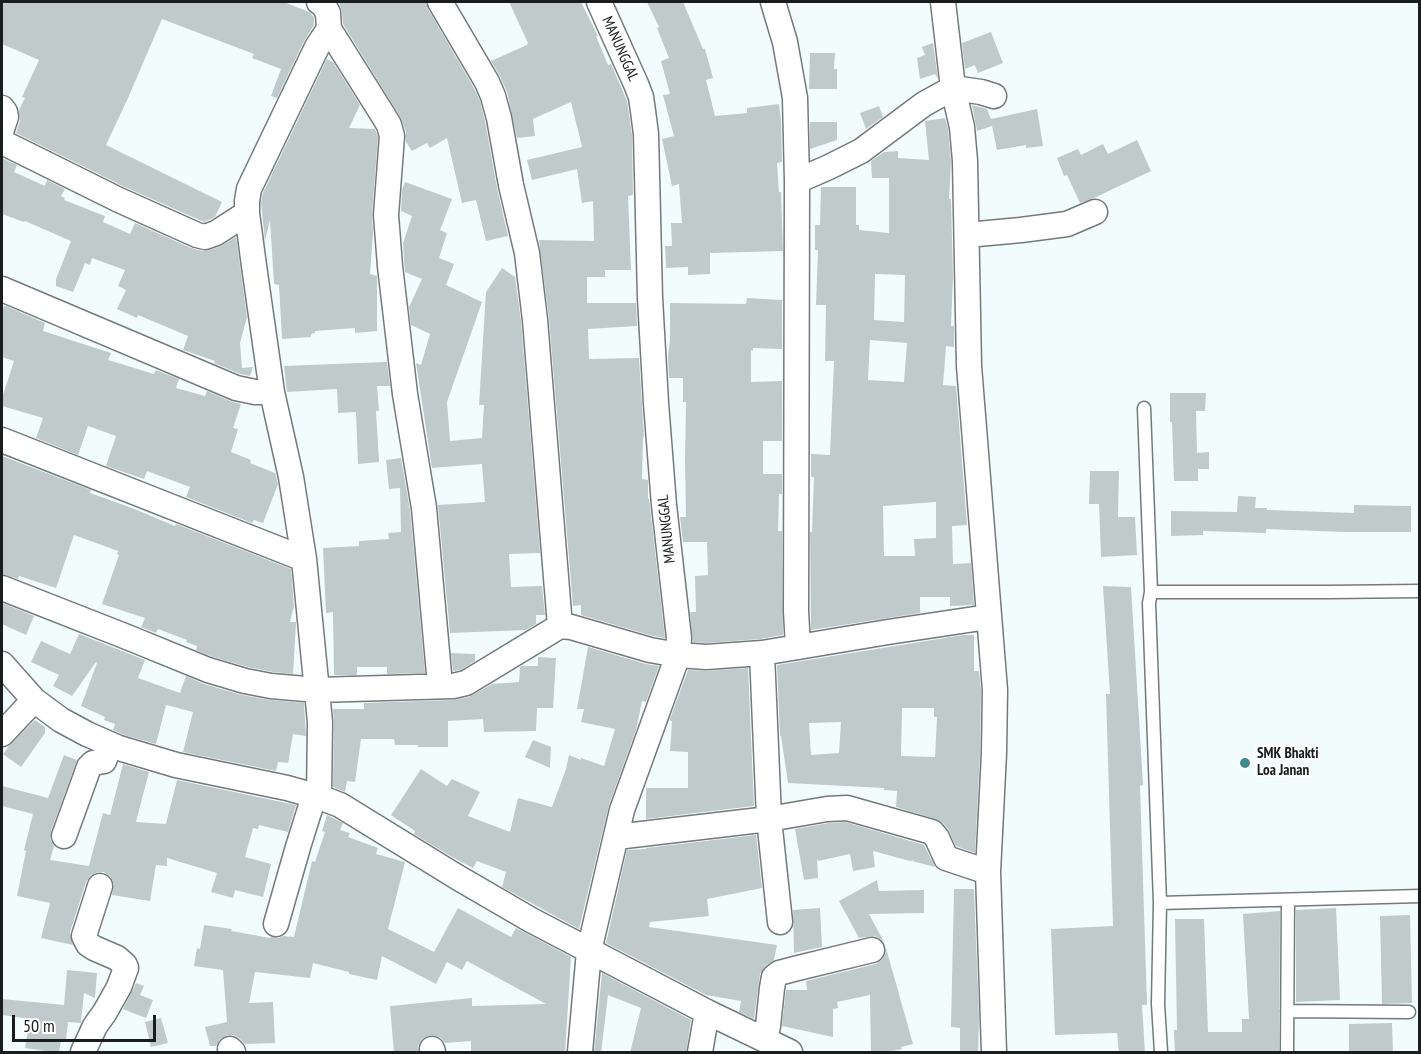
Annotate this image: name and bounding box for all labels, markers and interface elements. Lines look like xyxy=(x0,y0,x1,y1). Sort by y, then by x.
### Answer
street label: MANUNGGAL xyxy=(598,14,642,84)
street label: MANUNGGAL xyxy=(654,494,680,564)
place label: SMK Bhakti Loa Janan xyxy=(1257,745,1319,780)
marker: SMK Bhakti Loa Janan xyxy=(1238,756,1252,770)
scale bar xyxy=(15,1003,159,1041)
text: 50 m xyxy=(23,1014,55,1037)

